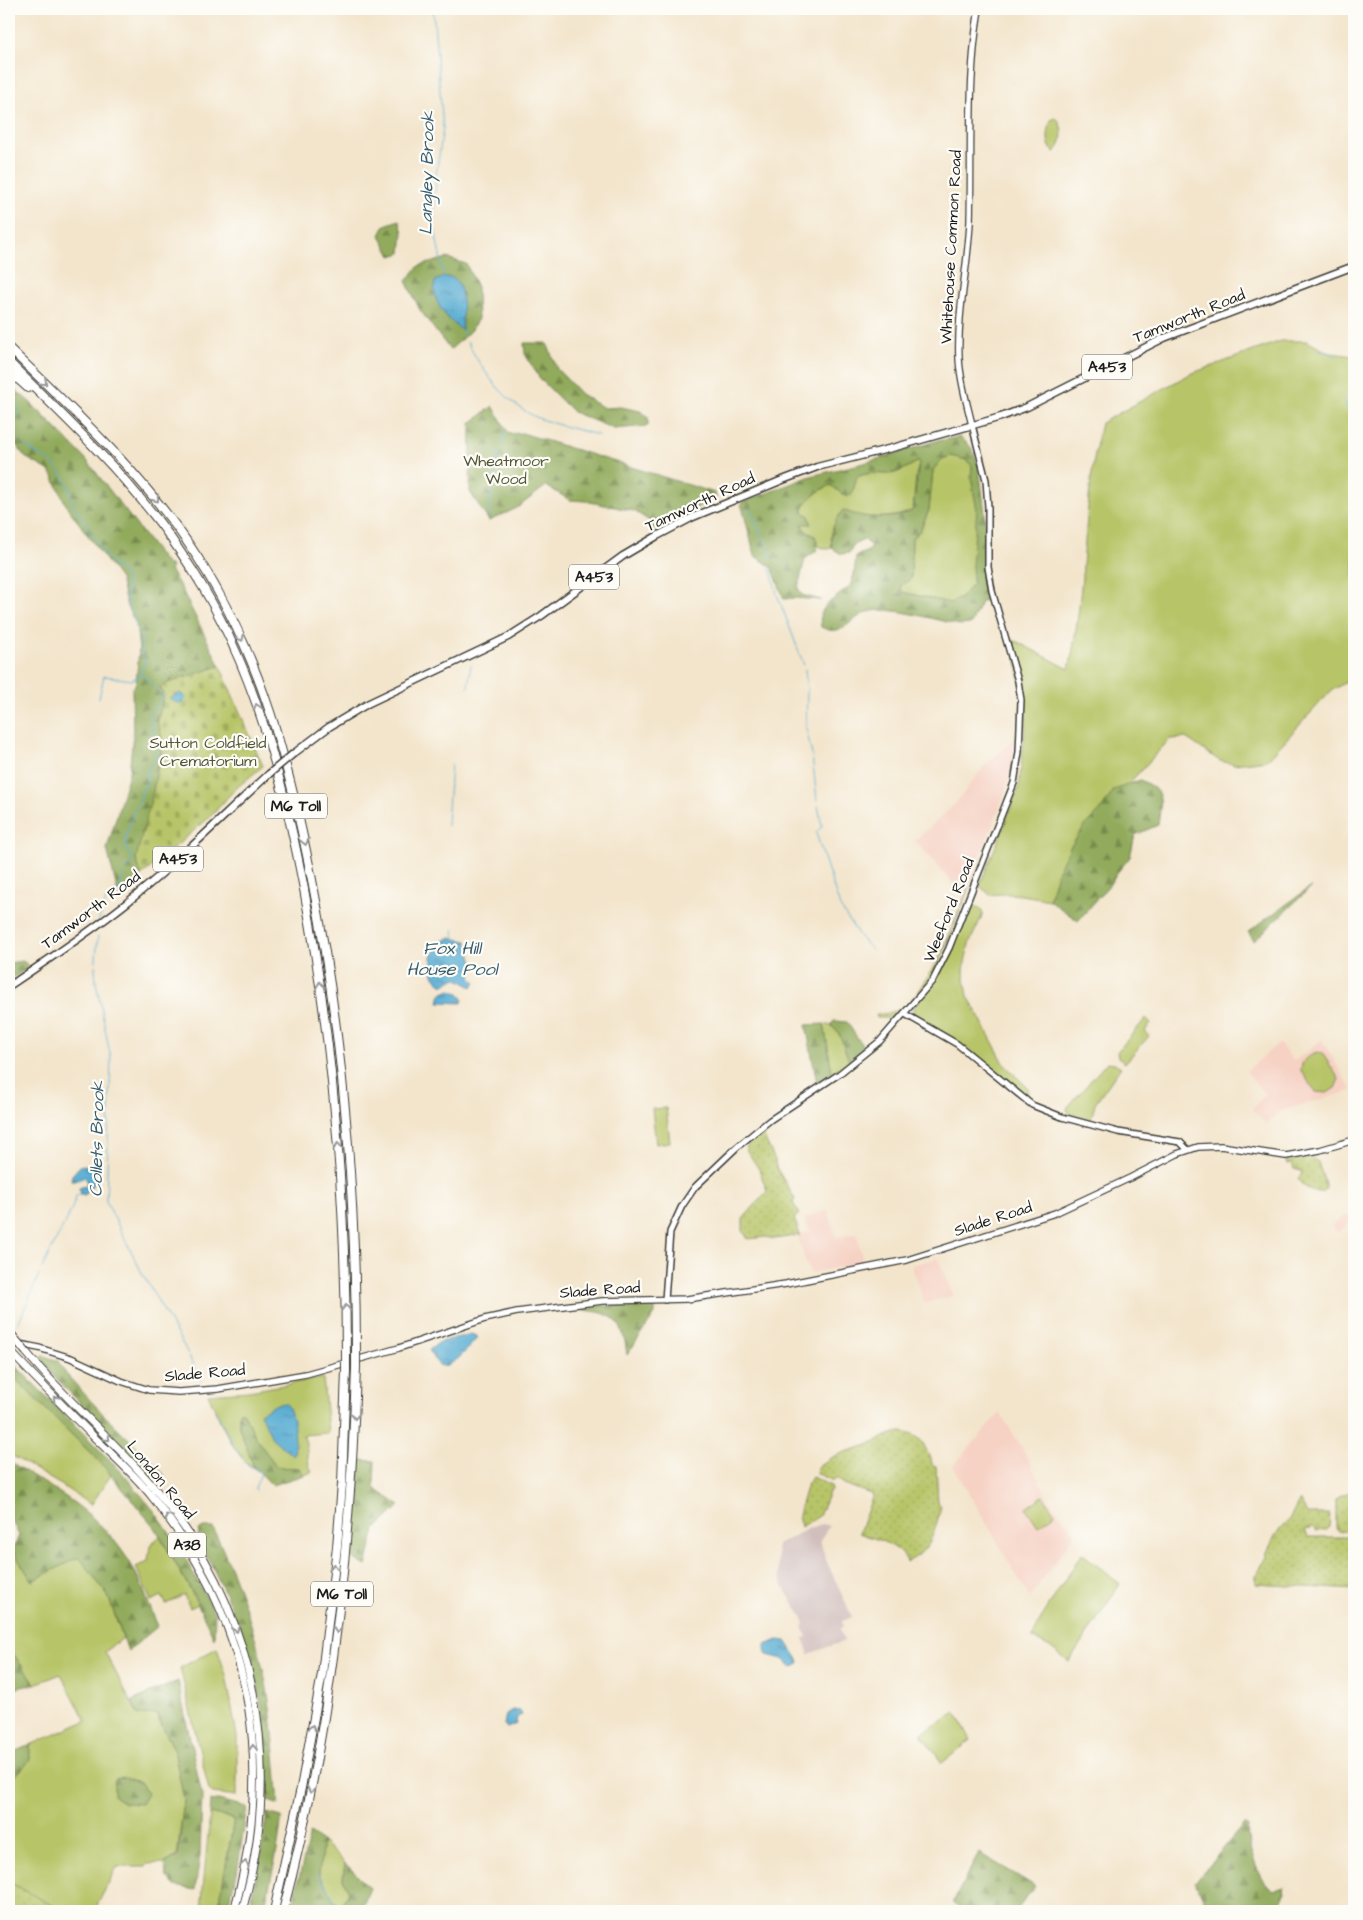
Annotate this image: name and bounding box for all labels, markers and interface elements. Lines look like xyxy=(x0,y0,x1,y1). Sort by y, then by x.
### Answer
water label: Langley Brook xyxy=(413,110,442,235)
street label: Whitehouse Common Road xyxy=(935,150,967,344)
street label: Tamworth Road xyxy=(1130,284,1248,348)
road number: A453 xyxy=(1082,354,1132,380)
one-way arrow xyxy=(38,376,47,385)
park label: Wheatmoor Wood xyxy=(463,450,549,490)
street label: Tamworth Road xyxy=(641,467,759,537)
one-way arrow xyxy=(151,494,160,503)
road number: A453 xyxy=(569,564,619,590)
one-way arrow xyxy=(235,633,245,642)
one-way arrow xyxy=(253,703,263,712)
park label: Sutton Coldfield Crematorium xyxy=(149,732,267,772)
road number: M6 Toll xyxy=(265,794,327,818)
one-way arrow xyxy=(299,838,309,847)
road number: A453 xyxy=(153,846,203,872)
street label: Weeford Road xyxy=(918,854,980,966)
street label: Tamworth Road xyxy=(37,865,145,955)
water label: Fox Hill House Pool xyxy=(407,936,500,982)
one-way arrow xyxy=(316,980,326,989)
water label: Collets Brook xyxy=(83,1080,111,1197)
one-way arrow xyxy=(333,1142,344,1150)
street label: Slade Road xyxy=(951,1196,1035,1242)
street label: Slade Road xyxy=(559,1276,641,1304)
one-way arrow xyxy=(341,1304,351,1312)
street label: Slade Road xyxy=(164,1359,246,1387)
one-way arrow xyxy=(53,1396,62,1405)
one-way arrow xyxy=(349,1412,360,1420)
one-way arrow xyxy=(101,1433,110,1442)
street label: London Road xyxy=(122,1436,200,1524)
one-way arrow xyxy=(165,1514,173,1523)
road number: A38 xyxy=(168,1532,206,1558)
one-way arrow xyxy=(328,1563,339,1571)
road number: M6 Toll xyxy=(311,1582,373,1606)
one-way arrow xyxy=(230,1624,240,1633)
one-way arrow xyxy=(332,1626,343,1634)
one-way arrow xyxy=(306,1724,317,1733)
one-way arrow xyxy=(247,1744,258,1752)
one-way arrow xyxy=(306,1786,317,1795)
one-way arrow xyxy=(239,1859,250,1868)

